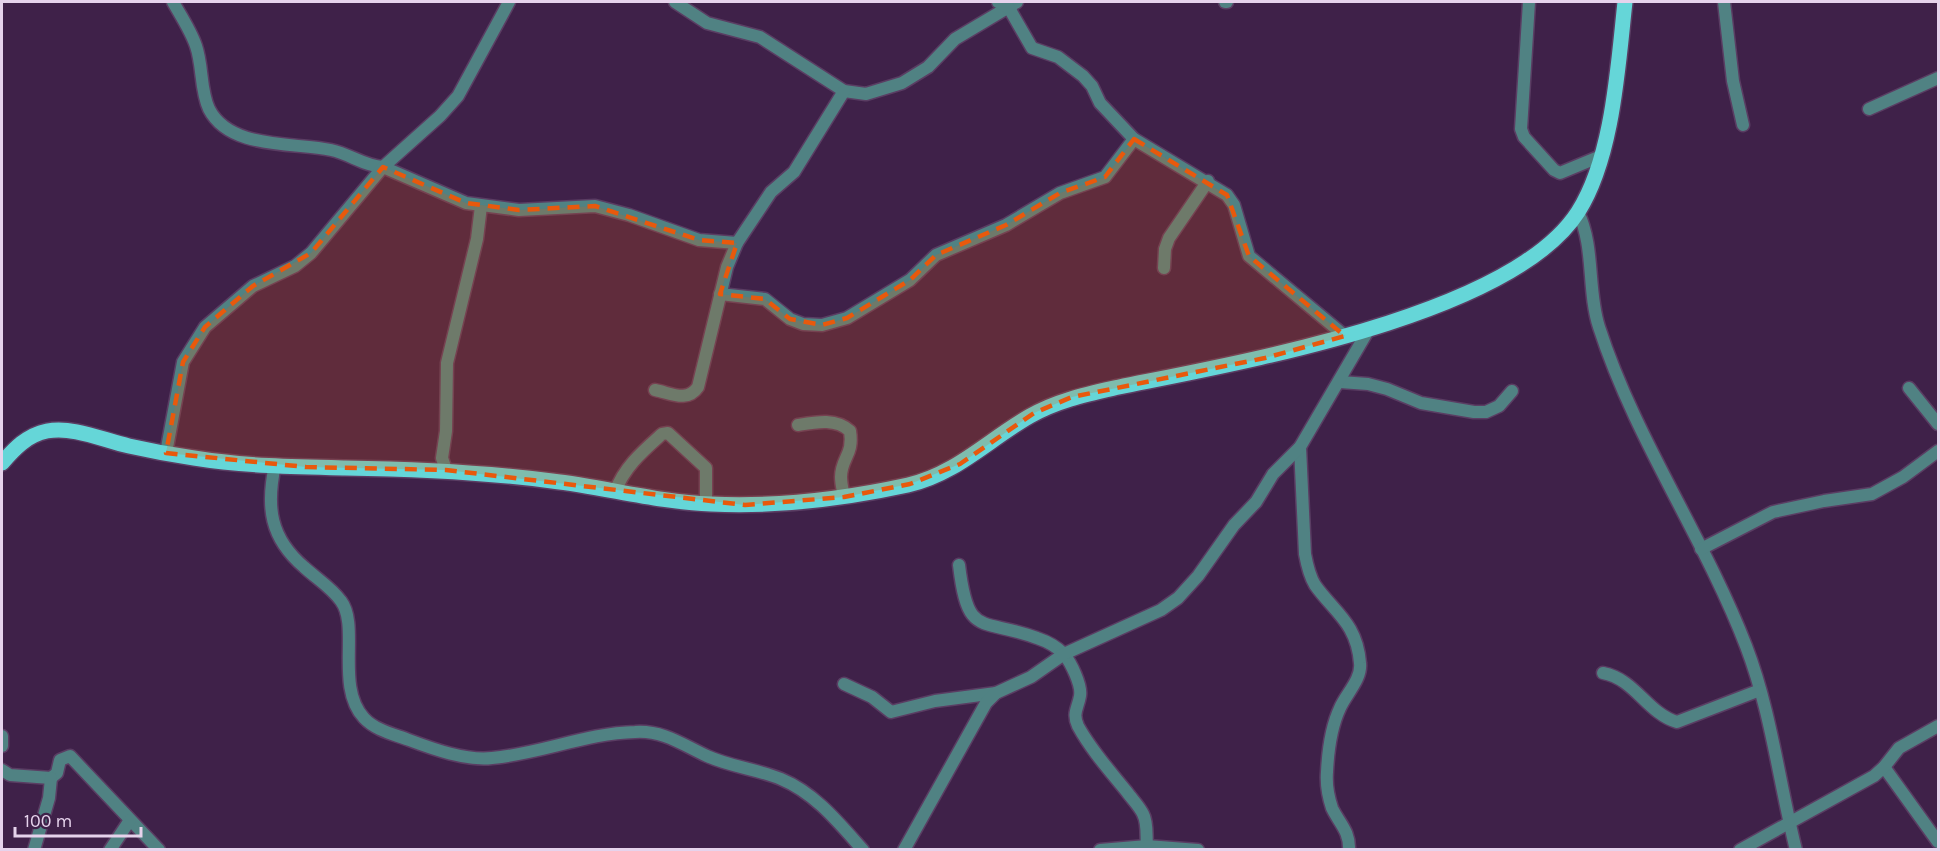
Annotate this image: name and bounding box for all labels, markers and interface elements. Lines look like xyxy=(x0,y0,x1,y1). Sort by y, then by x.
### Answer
scale bar xyxy=(15,800,141,838)
text: 100 m xyxy=(24,810,72,832)

